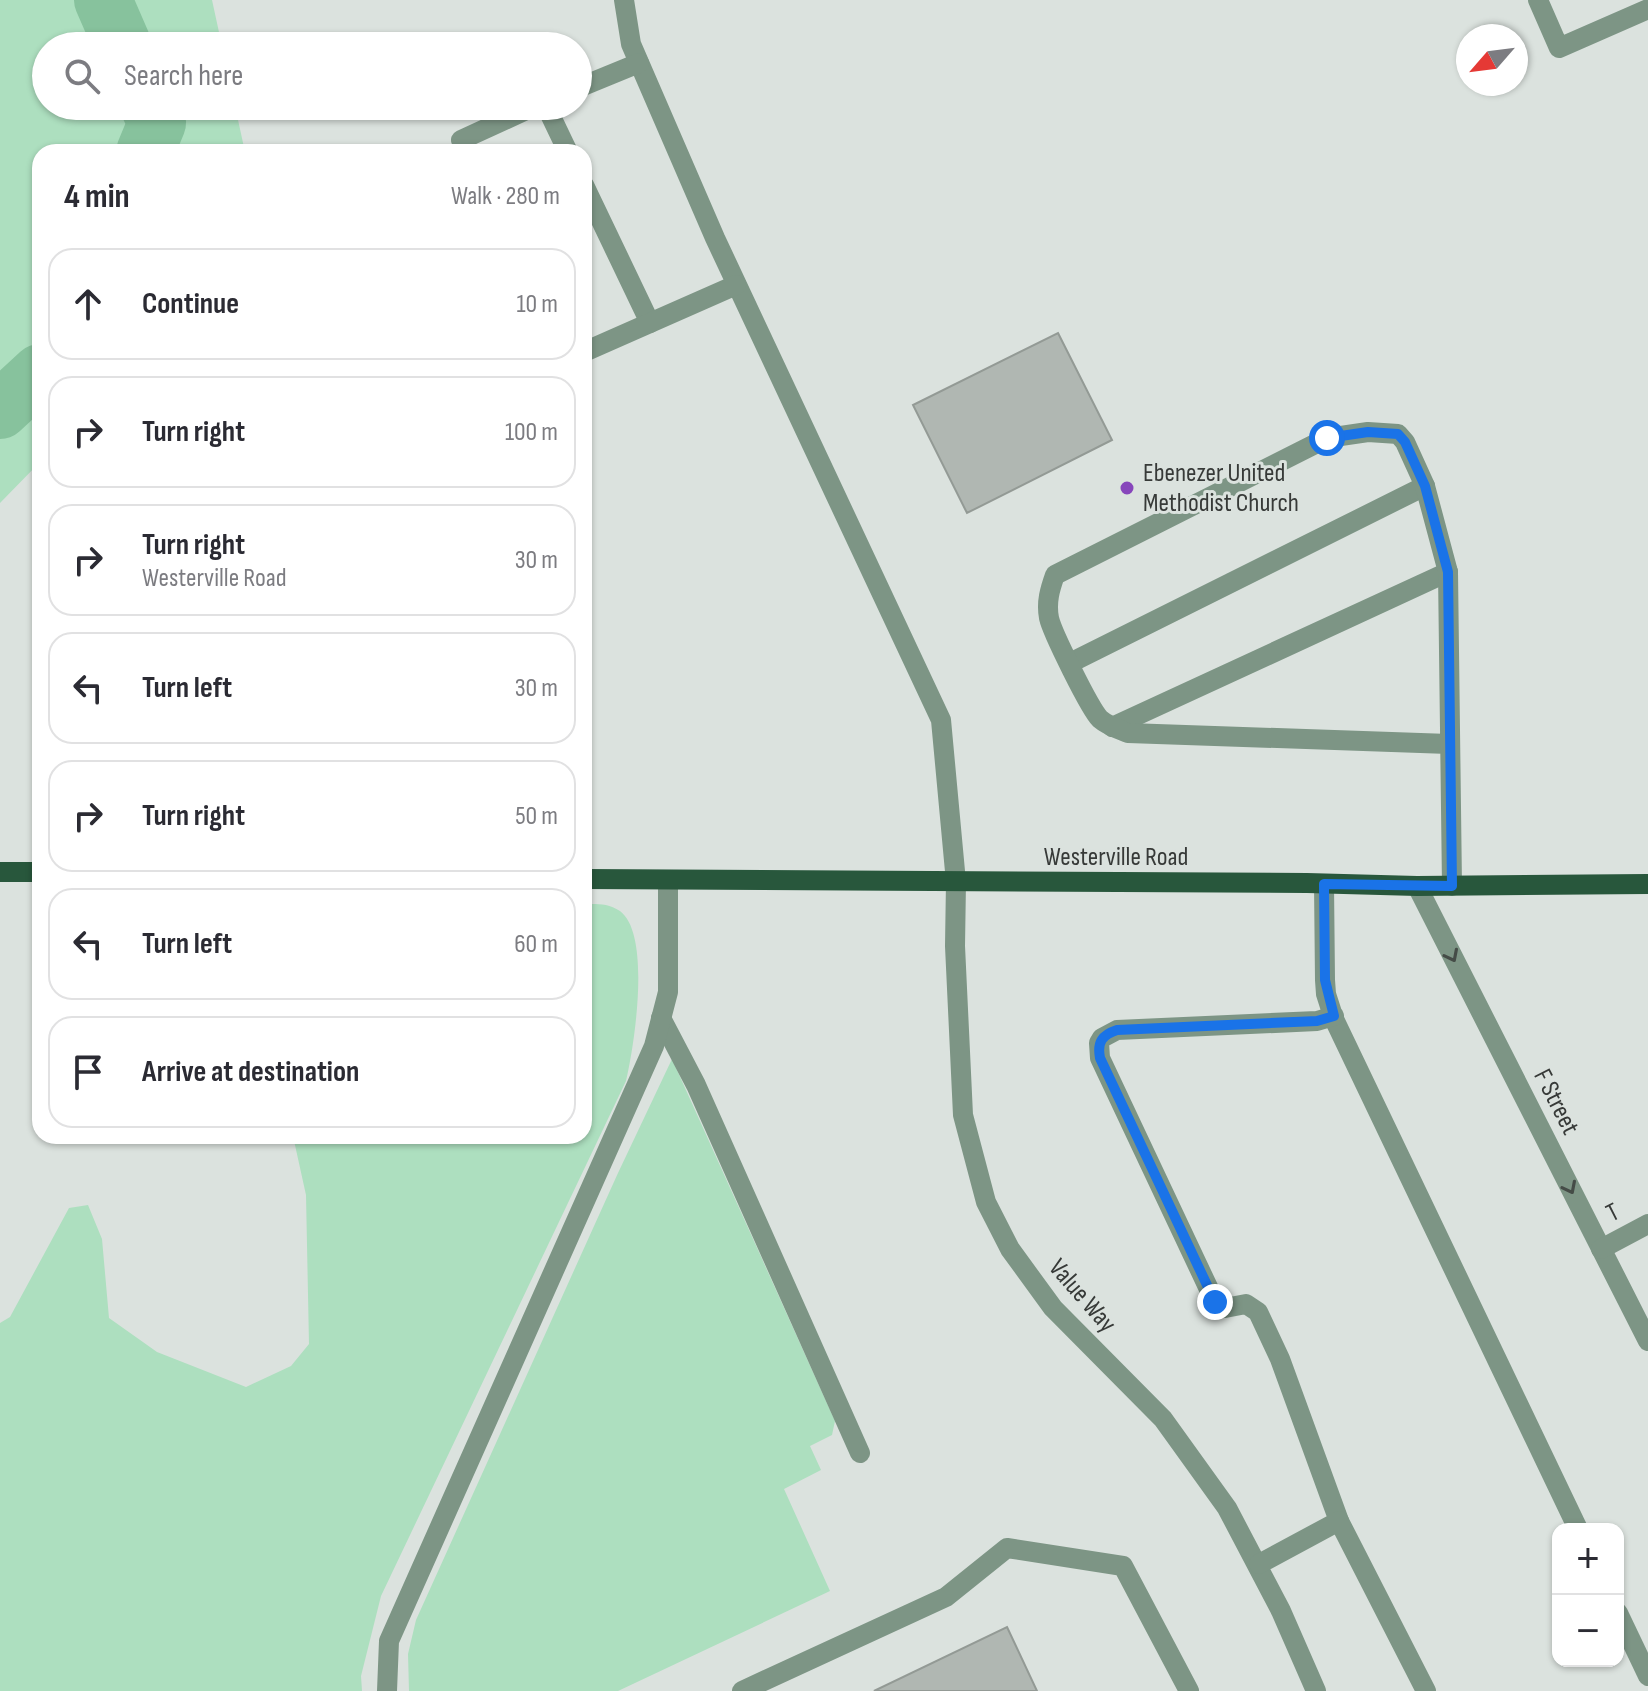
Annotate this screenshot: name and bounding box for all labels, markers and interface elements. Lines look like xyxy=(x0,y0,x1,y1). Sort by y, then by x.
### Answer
north arrow xyxy=(1456,24,1528,96)
search box xyxy=(32,32,592,120)
icon: search xyxy=(60,54,104,98)
text: Search here xyxy=(124,58,243,94)
text: 4 min xyxy=(64,176,130,217)
text: Walk · 280 m xyxy=(451,181,560,212)
icon: ahead xyxy=(66,282,110,326)
text: Continue xyxy=(142,286,239,322)
text: 10 m xyxy=(516,289,558,320)
icon: right xyxy=(66,410,110,454)
text: Turn right xyxy=(142,414,245,450)
text: 100 m xyxy=(505,417,558,448)
route start xyxy=(1309,420,1345,456)
place label: Ebenezer United Methodist Church xyxy=(1143,458,1299,519)
marker: Ebenezer United Methodist Church xyxy=(1118,479,1136,497)
text: Turn right xyxy=(142,527,245,563)
icon: right xyxy=(66,538,110,582)
text: 30 m xyxy=(515,545,558,576)
text: Westerville Road xyxy=(142,563,287,594)
icon: left xyxy=(66,666,110,710)
text: Turn left xyxy=(142,670,232,706)
text: 30 m xyxy=(515,673,558,704)
icon: right xyxy=(66,794,110,838)
text: Turn right xyxy=(142,798,245,834)
text: 50 m xyxy=(515,801,558,832)
street label: Westerville Road xyxy=(1044,842,1188,873)
icon: left xyxy=(66,922,110,966)
text: Turn left xyxy=(142,926,232,962)
text: 60 m xyxy=(514,929,558,960)
one-way arrow xyxy=(1443,948,1458,962)
icon: arrive xyxy=(66,1050,110,1094)
text: Arrive at destination xyxy=(142,1054,359,1090)
street label: F Street xyxy=(1526,1064,1586,1140)
one-way arrow xyxy=(1560,1179,1576,1194)
street label: T xyxy=(1601,1197,1625,1229)
street label: Value Way xyxy=(1042,1253,1122,1339)
route end xyxy=(1197,1284,1233,1320)
map controls xyxy=(1552,1523,1624,1667)
button: + xyxy=(1552,1523,1624,1595)
button: − xyxy=(1552,1595,1624,1667)

